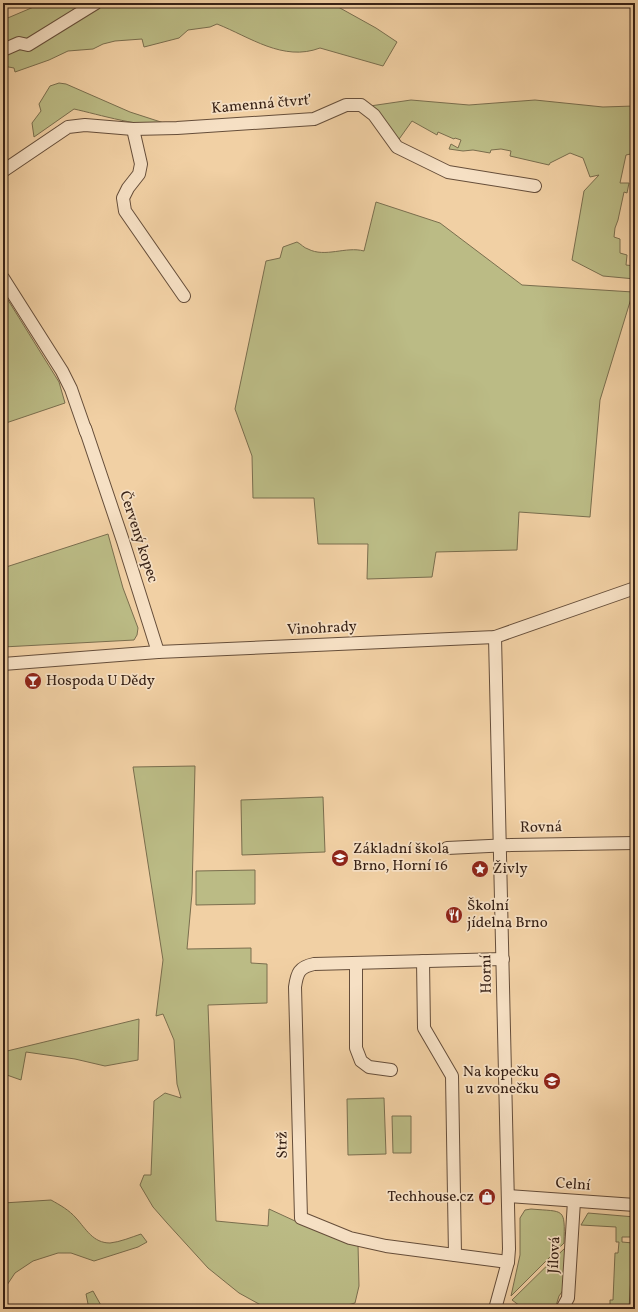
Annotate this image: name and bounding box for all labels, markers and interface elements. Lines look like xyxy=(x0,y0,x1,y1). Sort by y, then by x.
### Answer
street label: Kamenná čtvrť xyxy=(211,90,313,120)
street label: Červený kopec xyxy=(113,488,163,586)
street label: Vinohrady xyxy=(286,617,358,641)
bar icon: Hospoda U Dědy xyxy=(23,671,43,691)
place label: Hospoda U Dědy xyxy=(46,671,155,692)
street label: Rovná xyxy=(520,817,562,839)
place label: Základní škola Brno, Horní 16 xyxy=(353,839,449,877)
school or university icon: Základní škola Brno, Horní 16 xyxy=(330,848,350,868)
place icon: Živly xyxy=(470,859,490,879)
place label: Živly xyxy=(493,859,528,880)
place label: Školní jídelna Brno xyxy=(467,896,548,934)
restaurant icon: Školní jídelna Brno xyxy=(444,905,464,925)
street label: Horní xyxy=(476,954,498,994)
place label: Na kopečku u zvonečku xyxy=(463,1062,539,1100)
school or university icon: Na kopečku u zvonečku xyxy=(542,1071,562,1091)
street label: Strž xyxy=(272,1131,294,1159)
street label: Celní xyxy=(555,1173,592,1197)
place label: Techhouse.cz xyxy=(387,1187,474,1208)
shop icon: Techhouse.cz xyxy=(477,1187,497,1207)
street label: Jílová xyxy=(544,1236,566,1274)

